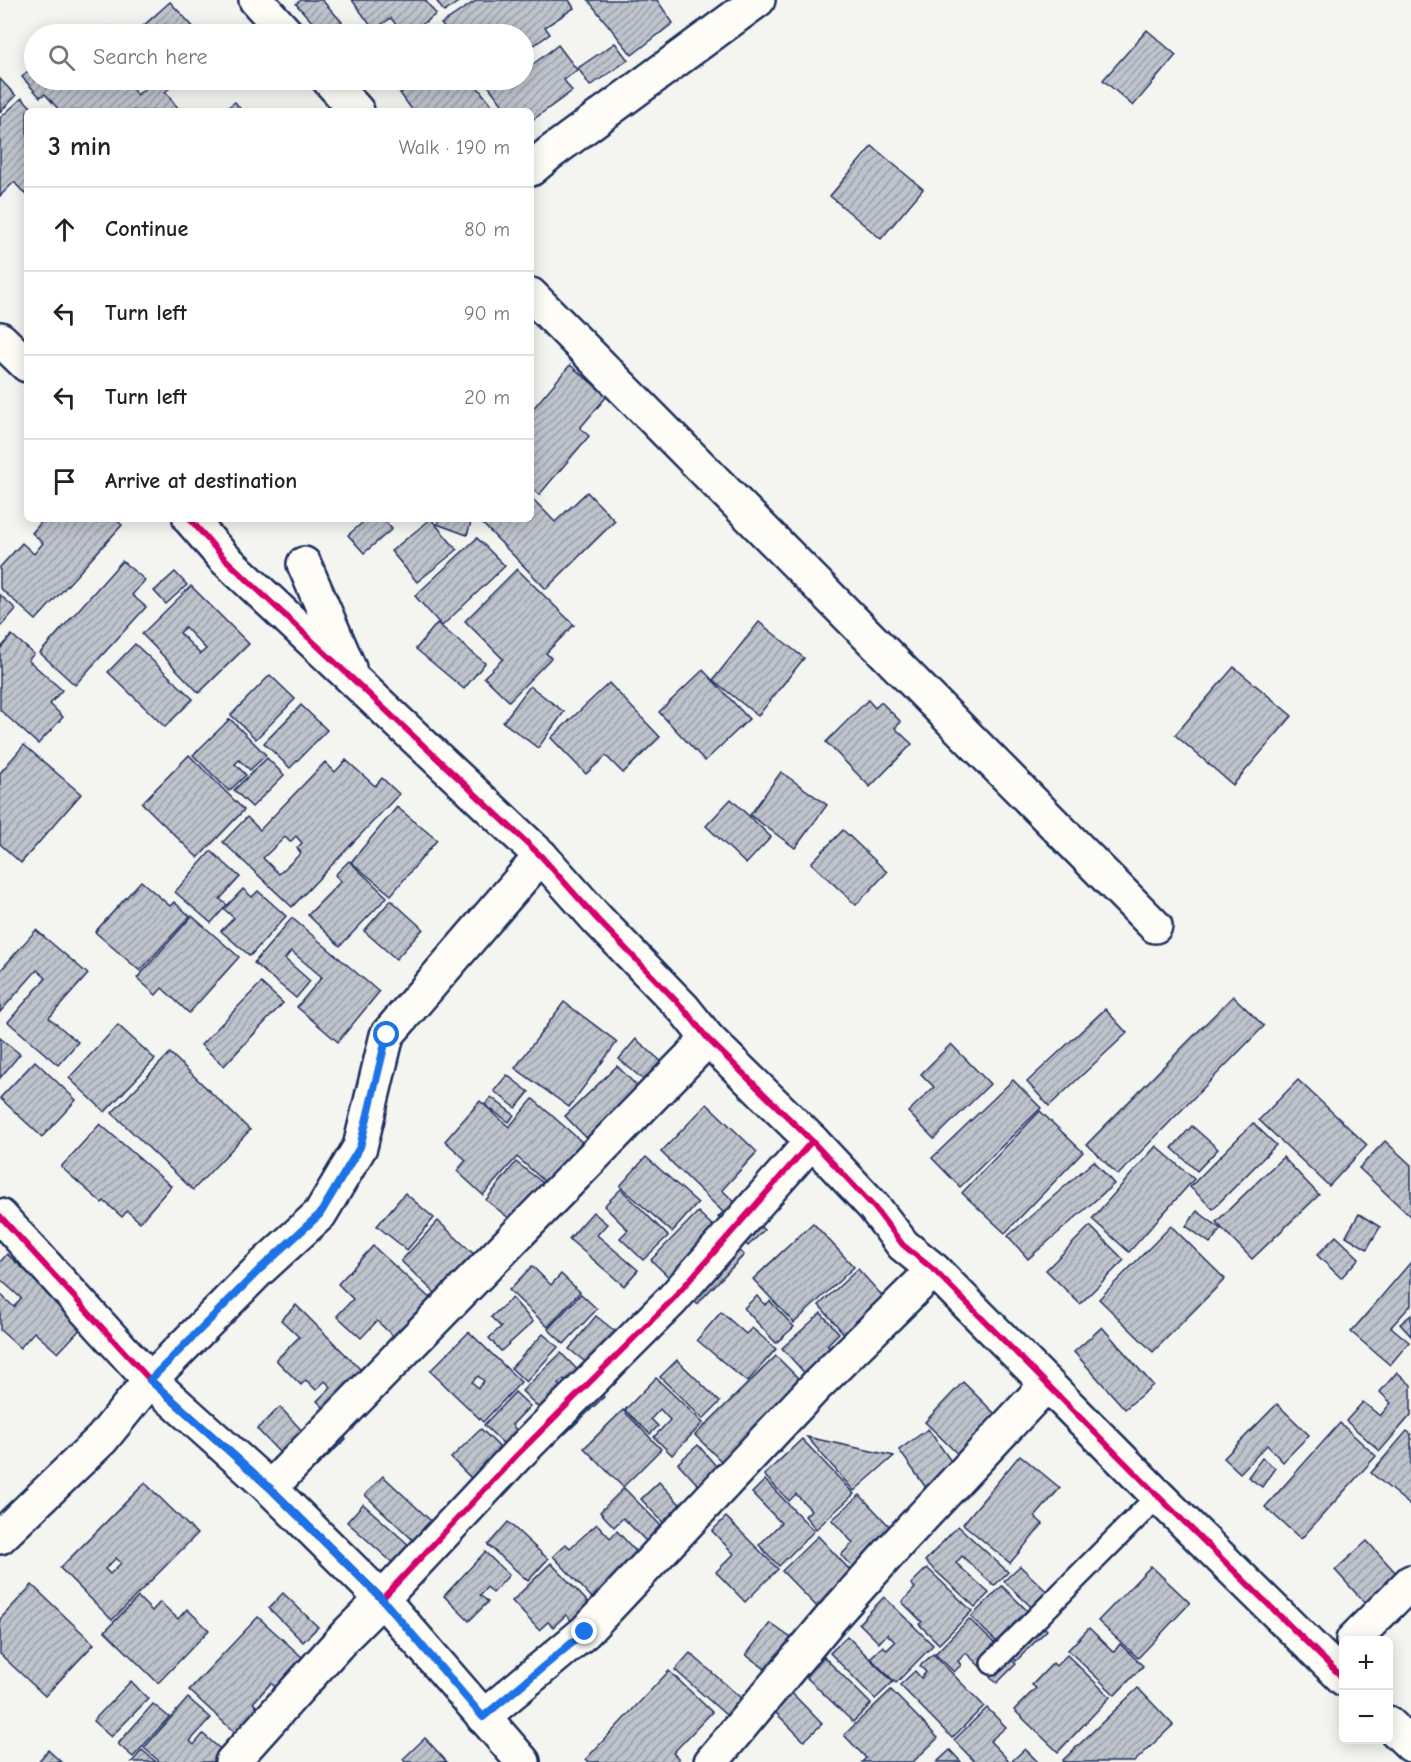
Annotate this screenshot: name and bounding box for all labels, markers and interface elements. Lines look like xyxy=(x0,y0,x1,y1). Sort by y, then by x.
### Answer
search box xyxy=(24,24,534,90)
icon: search xyxy=(45,41,78,74)
text: Search here xyxy=(93,44,208,70)
text: 3 min xyxy=(48,132,111,162)
text: Walk · 190 m xyxy=(399,136,510,159)
icon: ahead xyxy=(48,213,81,246)
text: Continue xyxy=(105,216,188,242)
text: 80 m xyxy=(464,218,510,241)
icon: left xyxy=(48,297,81,330)
text: Turn left xyxy=(105,300,187,326)
text: 90 m xyxy=(464,302,510,325)
icon: left xyxy=(48,381,81,414)
text: Turn left xyxy=(105,384,187,410)
text: 20 m xyxy=(464,386,510,409)
icon: arrive xyxy=(48,465,81,498)
text: Arrive at destination xyxy=(105,468,297,494)
route start xyxy=(373,1021,399,1047)
route end xyxy=(571,1618,597,1644)
map controls xyxy=(1339,1636,1393,1744)
button: + xyxy=(1339,1636,1393,1690)
button: − xyxy=(1339,1690,1393,1744)

